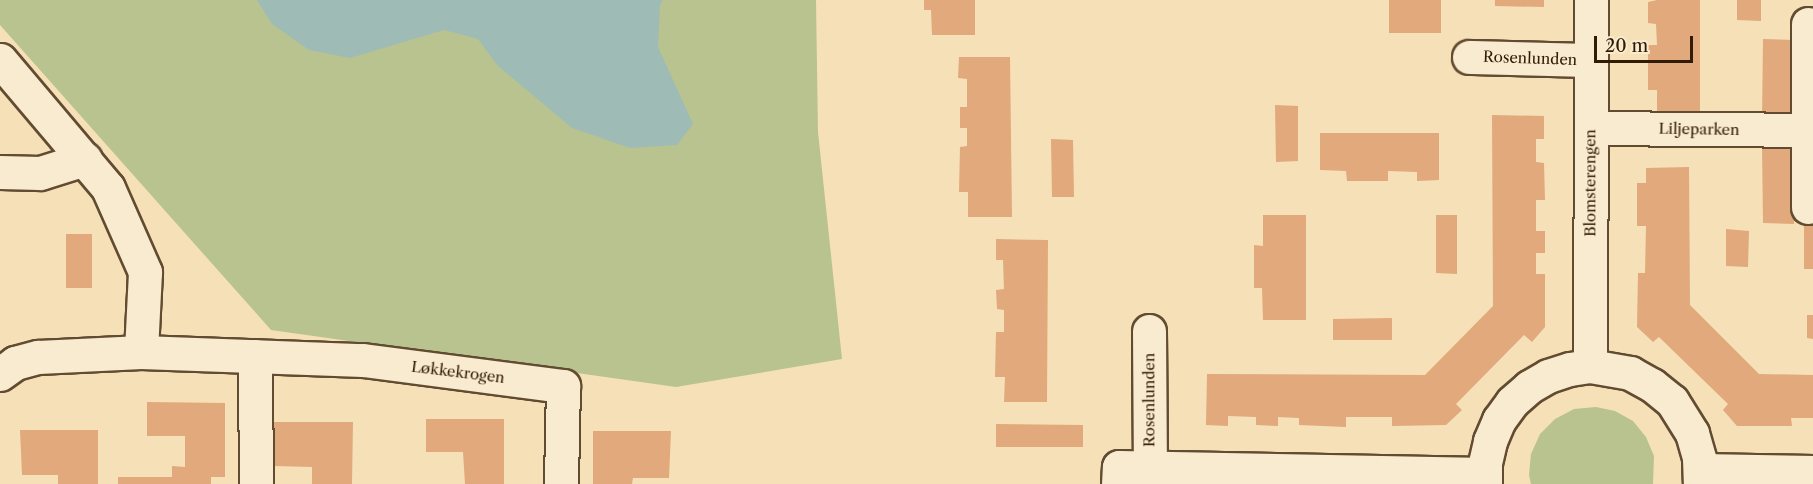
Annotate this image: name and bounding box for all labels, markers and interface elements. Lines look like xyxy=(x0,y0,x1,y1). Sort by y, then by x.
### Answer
scale bar xyxy=(1597,24,1696,62)
text: 20 m xyxy=(1605,35,1648,57)
street label: Rosenlunden xyxy=(1483,47,1577,69)
street label: Liljeparken xyxy=(1658,119,1740,139)
street label: Blomsterengen xyxy=(1581,129,1599,237)
street label: Rosenlunden xyxy=(1140,353,1158,447)
street label: Løkkekrogen xyxy=(410,357,506,387)

